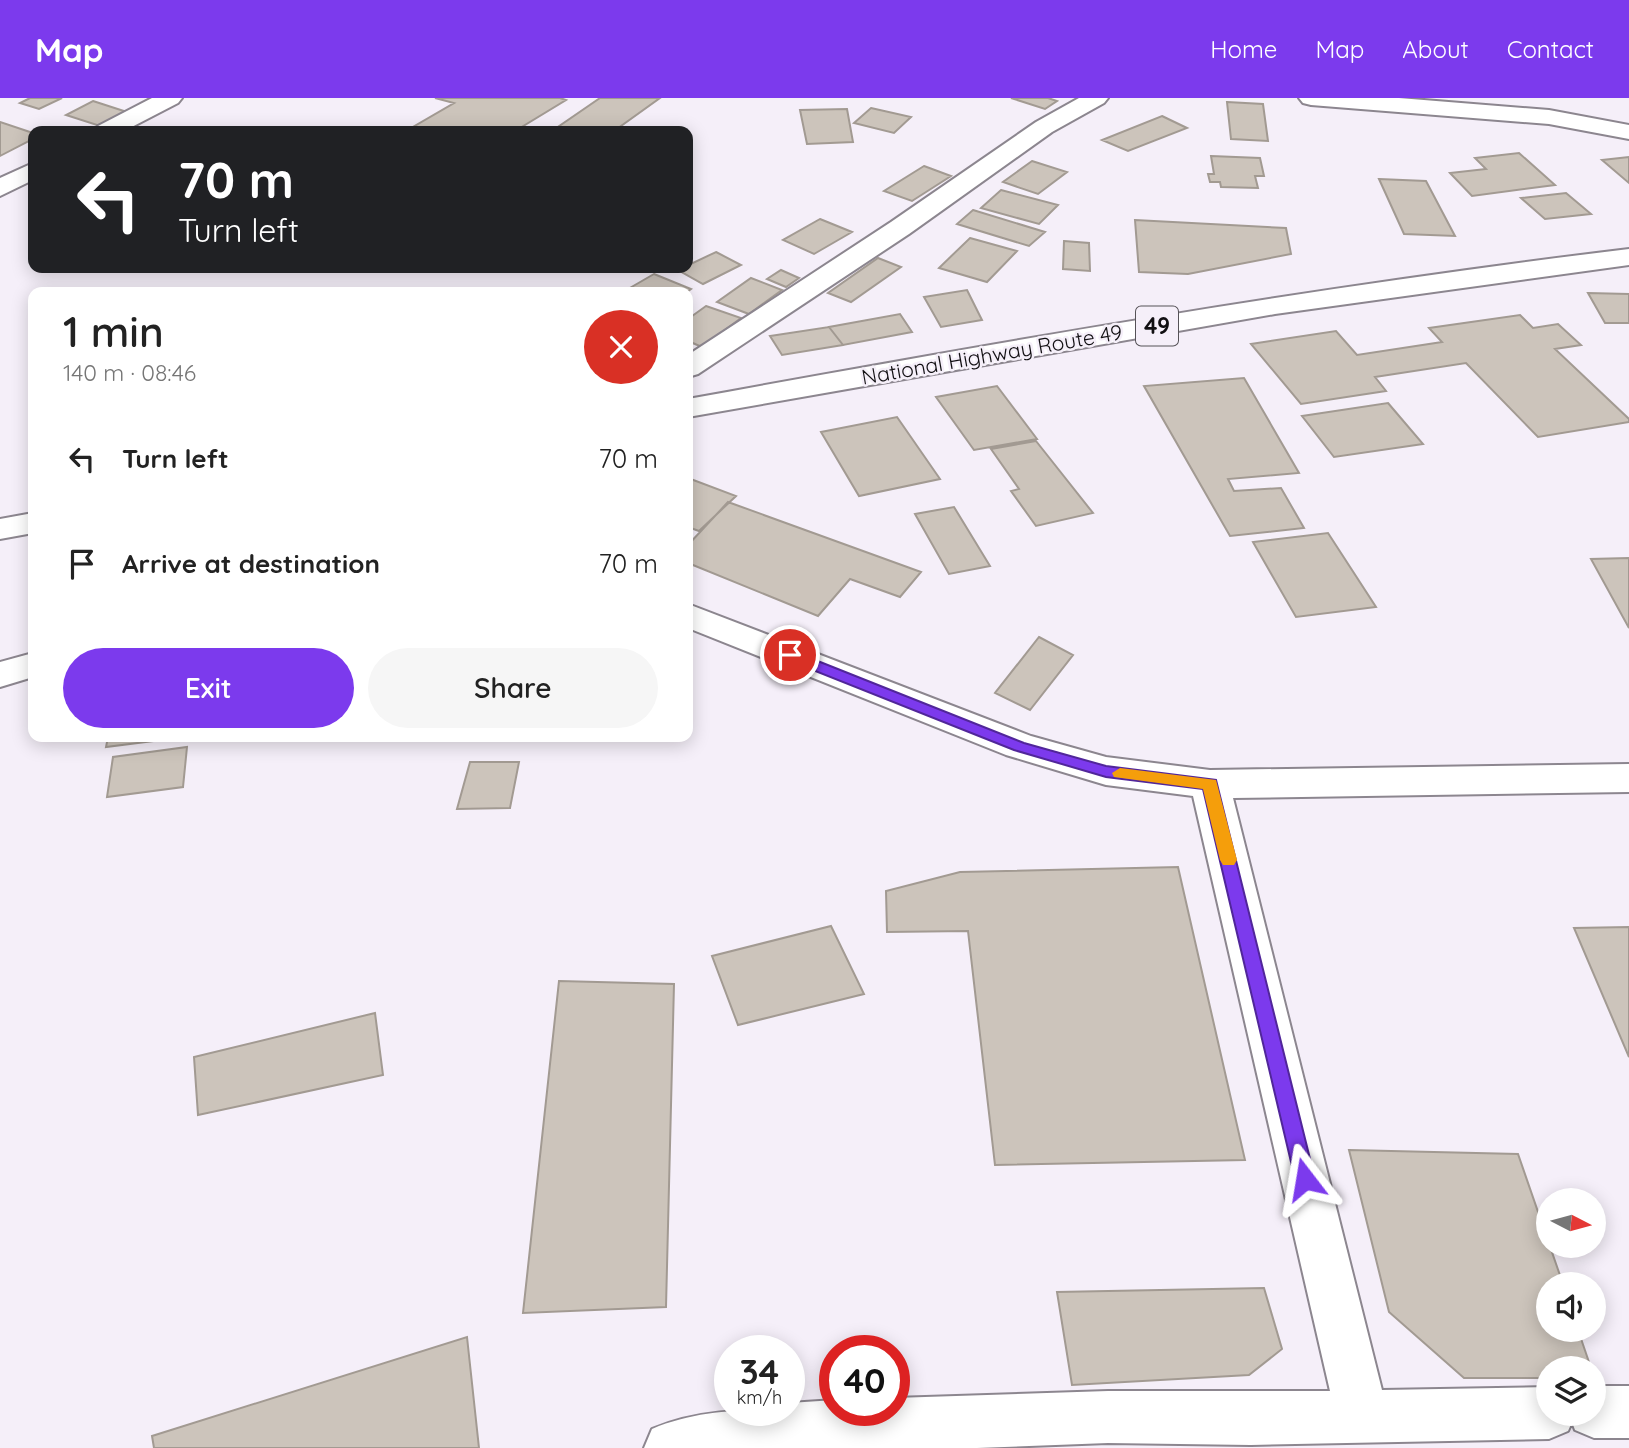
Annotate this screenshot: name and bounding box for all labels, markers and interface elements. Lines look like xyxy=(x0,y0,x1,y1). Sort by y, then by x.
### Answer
text: Map xyxy=(35,29,103,70)
text: Home xyxy=(1210,34,1277,64)
text: Map xyxy=(1315,34,1364,64)
text: About xyxy=(1402,34,1469,64)
text: Contact xyxy=(1507,34,1594,64)
text: 70 m xyxy=(178,149,294,210)
icon: left xyxy=(63,154,154,245)
text: Turn left xyxy=(178,210,299,250)
text: 1 min xyxy=(63,305,164,358)
road number: 49 xyxy=(1136,306,1178,345)
button: close xyxy=(584,310,658,384)
street label: National Highway Route 49 xyxy=(859,318,1124,390)
text: 140 m · 08:46 xyxy=(63,358,196,387)
icon: left xyxy=(63,440,101,478)
text: Turn left xyxy=(122,442,229,475)
text: 70 m xyxy=(598,442,658,475)
icon: arrive xyxy=(63,545,101,583)
text: Arrive at destination xyxy=(122,547,380,580)
text: 70 m xyxy=(598,547,658,580)
pin xyxy=(760,625,820,685)
icon: arrive xyxy=(771,636,809,674)
button: Exit xyxy=(63,648,354,728)
button: Share xyxy=(368,648,658,728)
position arrow xyxy=(1268,1142,1342,1216)
north arrow xyxy=(1536,1188,1606,1258)
map controls xyxy=(1536,1188,1606,1426)
button: sound xyxy=(1536,1272,1606,1342)
speed limit sign: 40 xyxy=(819,1335,910,1426)
text: 34 xyxy=(740,1349,779,1393)
button: layers xyxy=(1536,1356,1606,1426)
text: km/h xyxy=(737,1386,782,1409)

